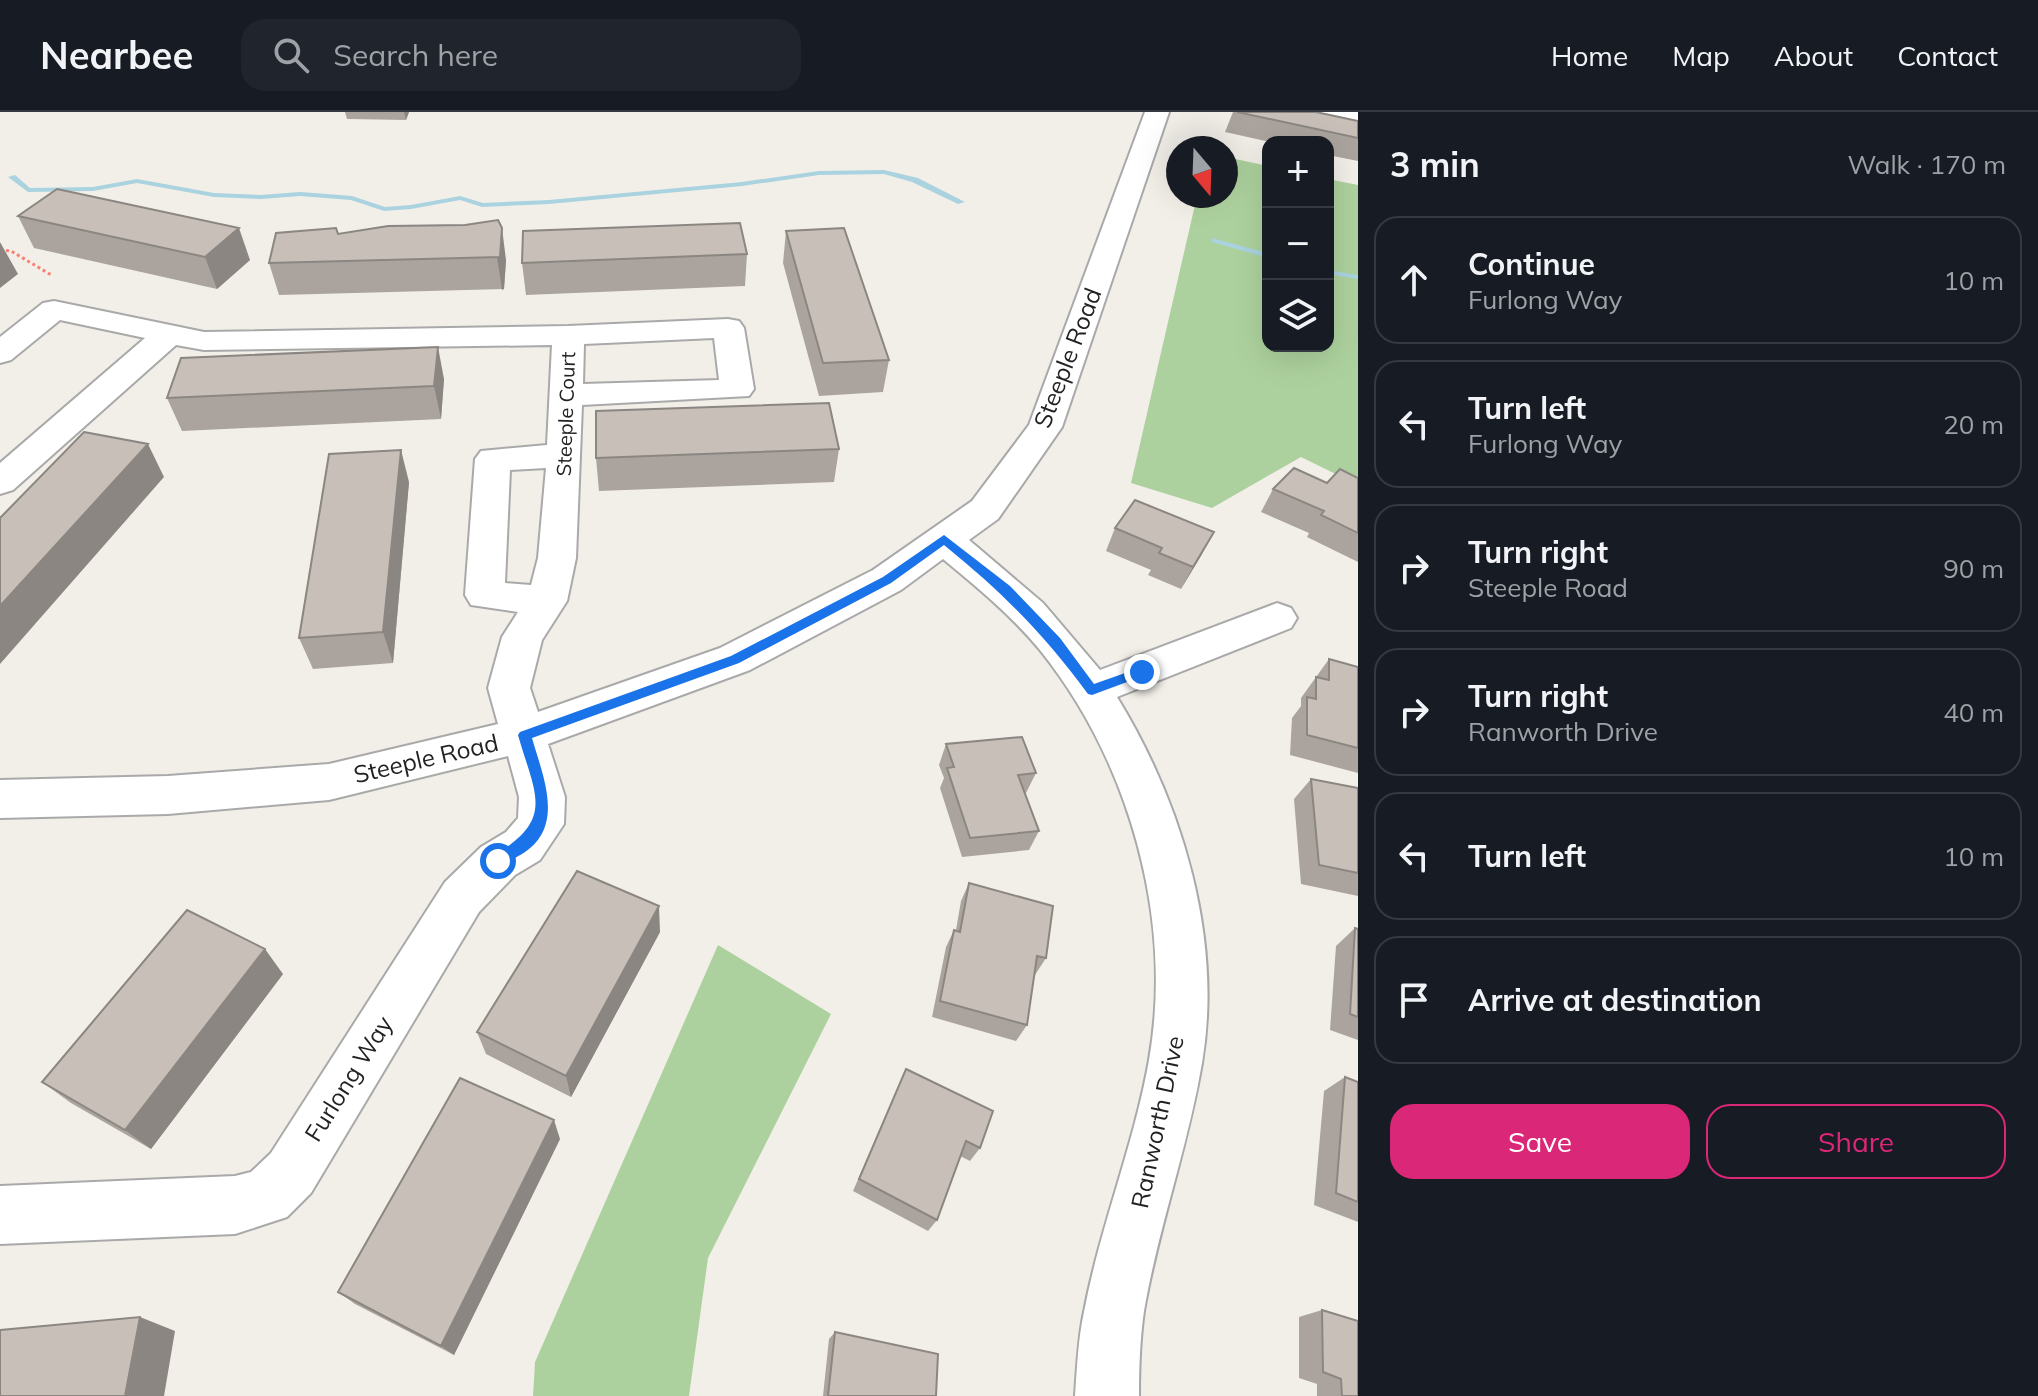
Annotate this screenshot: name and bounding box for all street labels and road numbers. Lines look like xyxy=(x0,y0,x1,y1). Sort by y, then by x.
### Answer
street label: Steeple Road xyxy=(1027,283,1108,432)
street label: Steeple Court xyxy=(551,351,580,477)
street label: Steeple Road xyxy=(351,727,501,789)
street label: Furlong Way xyxy=(298,1010,399,1147)
street label: Ranworth Drive xyxy=(1124,1033,1190,1211)

